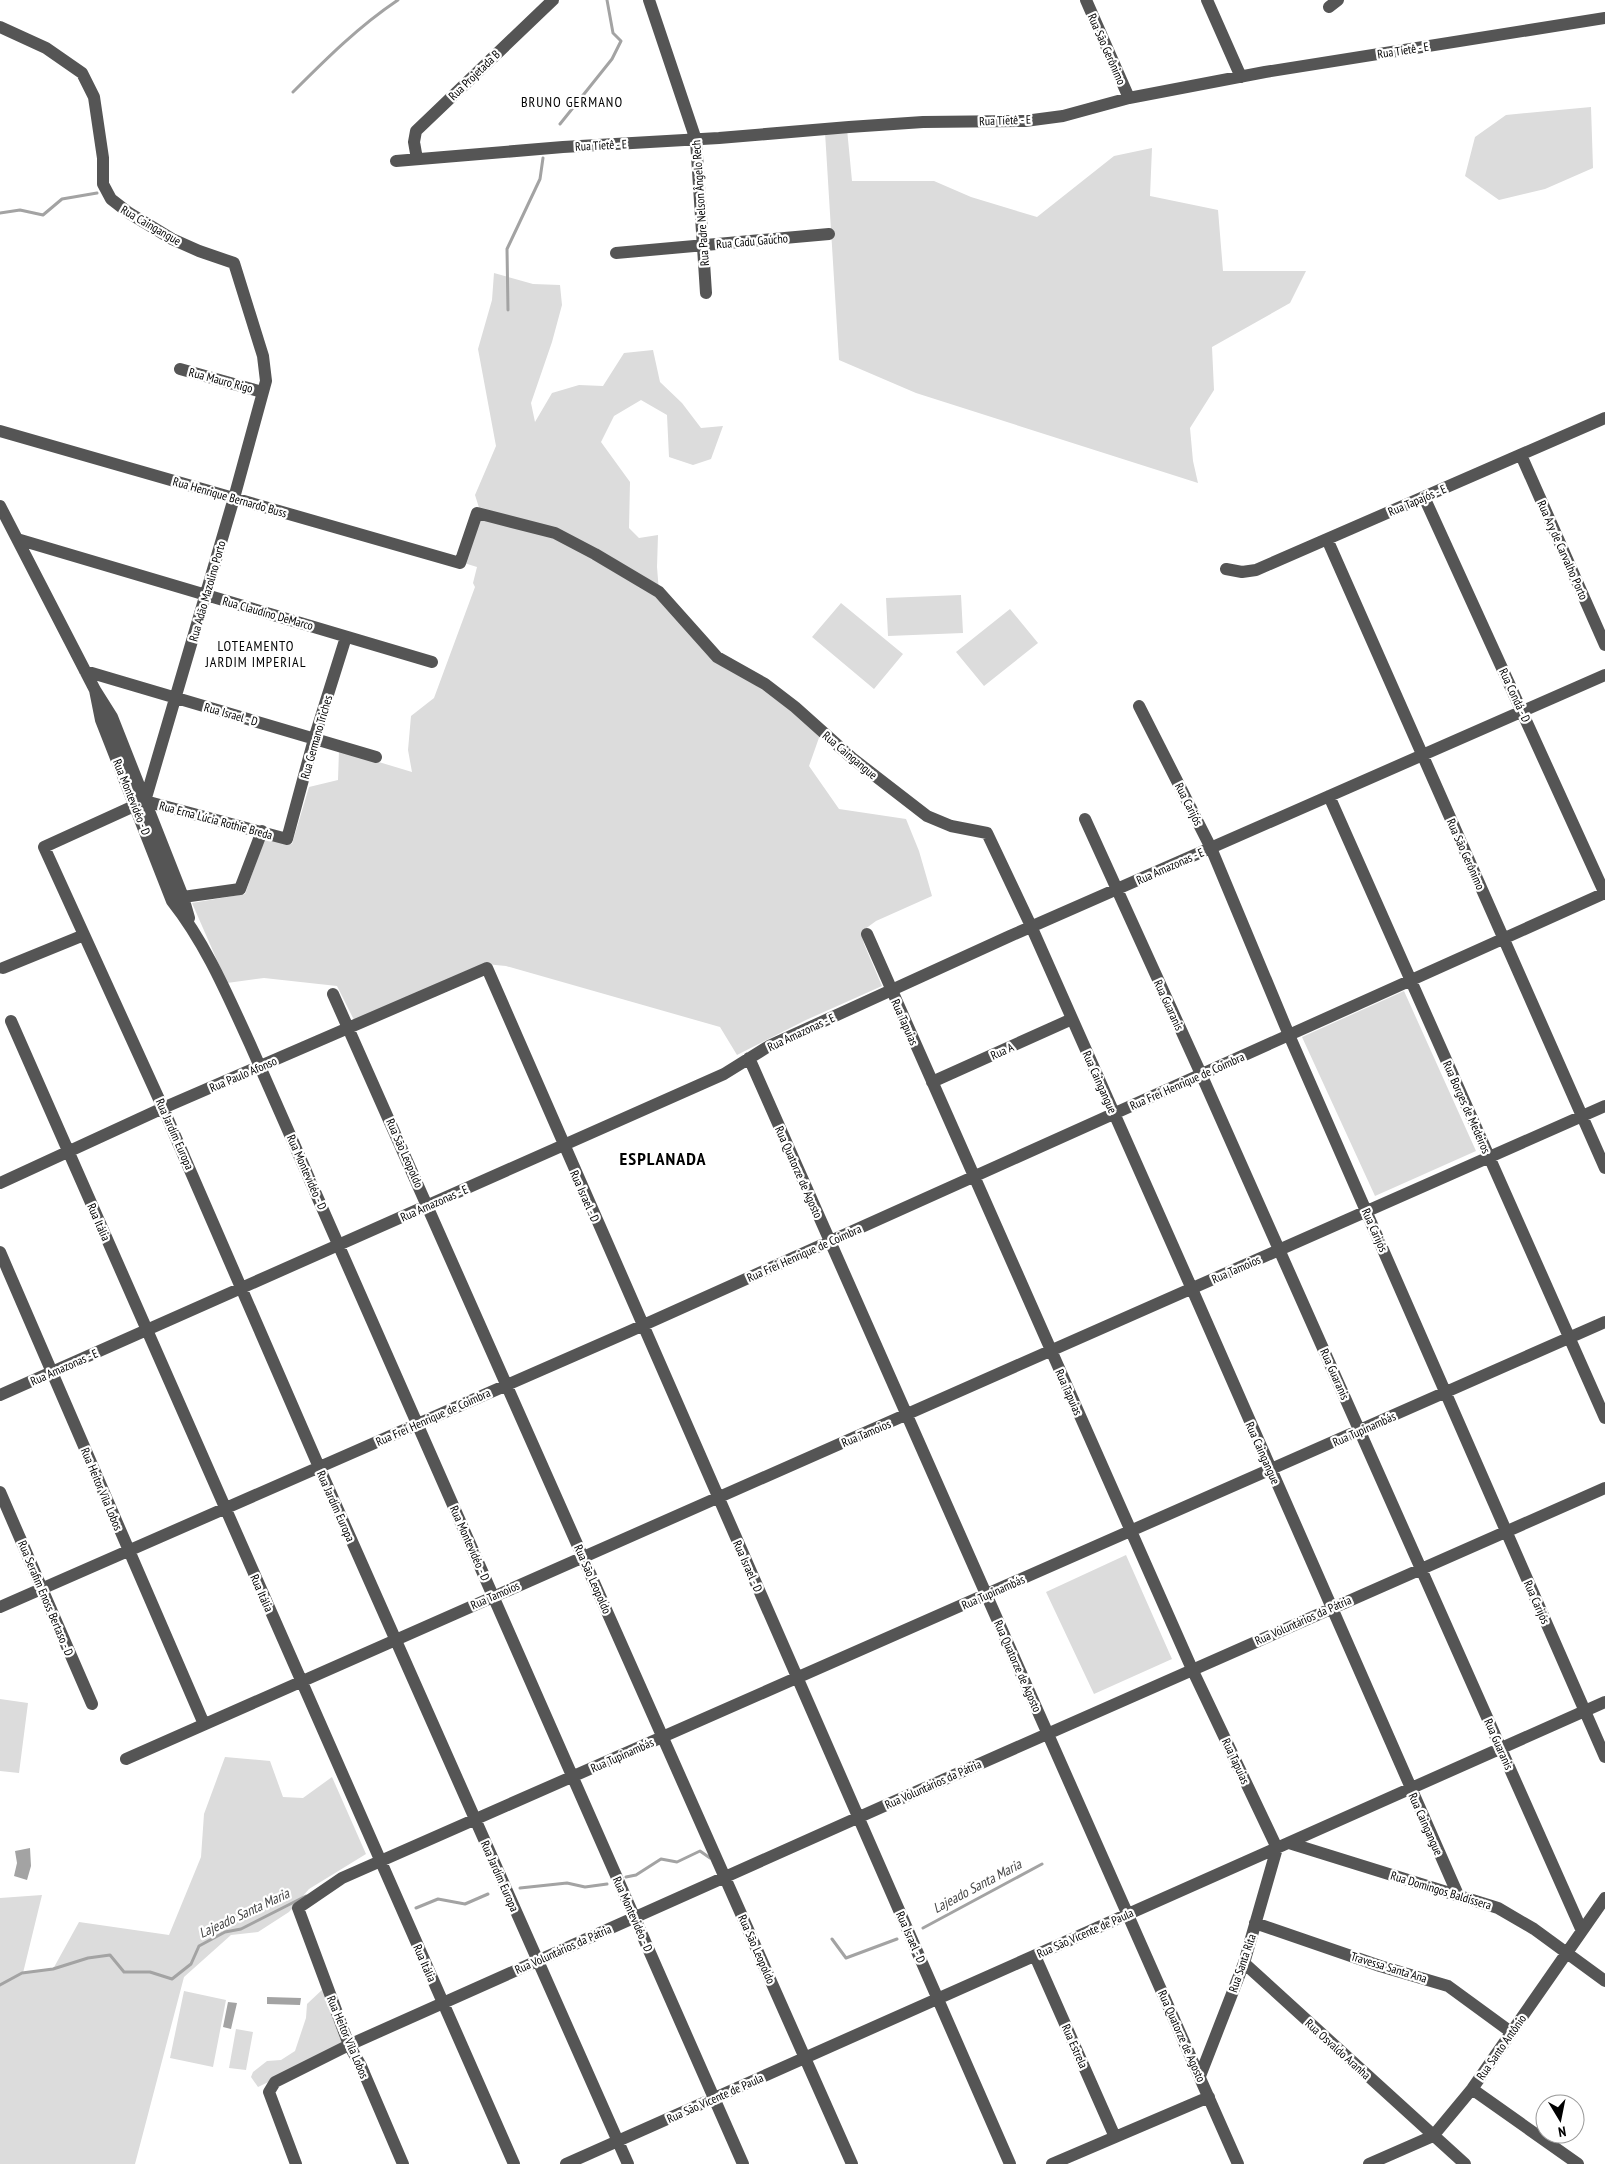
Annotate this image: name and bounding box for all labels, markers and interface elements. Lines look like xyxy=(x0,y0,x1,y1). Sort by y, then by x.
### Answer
street label: Rua São Gerônimo xyxy=(1085,11,1129,87)
street label: Rua Tietê - E xyxy=(1376,39,1430,61)
street label: Rua Projetada B xyxy=(445,47,503,103)
district label: BRUNO GERMANO xyxy=(521,93,623,111)
street label: Rua Tietê - E xyxy=(979,112,1031,128)
street label: Rua Tietê - E xyxy=(575,136,627,154)
street label: Rua Padre Nelson Ângelo Rech xyxy=(688,139,712,267)
street label: Rua Caingangue xyxy=(118,202,184,248)
street label: Rua Cadu Gaúcho xyxy=(715,230,789,252)
street label: Rua Mauro Rigo xyxy=(187,364,255,396)
street label: Rua Henrique Bernardo Buss xyxy=(171,474,289,520)
street label: Rua Tapajós - E xyxy=(1386,481,1448,519)
street label: Rua Ary de Carvalho Porto xyxy=(1534,498,1592,602)
street label: Rua Adão Mazolino Porto xyxy=(185,539,229,643)
street label: Rua Claudino DeMarco xyxy=(221,593,315,633)
district label: LOTEAMENTO JARDIM IMPERIAL xyxy=(204,637,307,671)
street label: Rua Condá - D xyxy=(1496,666,1534,724)
street label: Rua Germano Triches xyxy=(297,693,335,781)
street label: Rua Israel - D xyxy=(203,699,259,729)
street label: Rua Caingangue xyxy=(820,728,880,782)
street label: Rua Montevidéo - D xyxy=(110,757,154,837)
street label: Rua Carijós xyxy=(1172,780,1206,828)
street label: Rua Erna Lúcia Rothie Breda xyxy=(158,798,275,842)
street label: Rua São Gerônimo xyxy=(1444,816,1488,892)
street label: Rua Amazonas - E xyxy=(1134,844,1206,888)
street label: Rua Guaranis xyxy=(1151,977,1187,1033)
street label: Rua Tapuias xyxy=(888,997,922,1047)
street label: Rua Amazonas - E xyxy=(765,1010,837,1054)
street label: Rua A xyxy=(988,1039,1016,1063)
street label: Rua Caingangue xyxy=(1080,1048,1120,1116)
street label: Rua Frei Henrique de Coimbra xyxy=(1127,1049,1247,1113)
street label: Rua Paulo Afonso xyxy=(207,1053,279,1095)
street label: Rua Borges de Medeiros xyxy=(1440,1058,1494,1156)
street label: Rua Jardim Europa xyxy=(153,1096,197,1172)
street label: Rua São Leopoldo xyxy=(383,1116,427,1190)
street label: Rua Quatorze de Agosto xyxy=(772,1124,826,1220)
street label: Rua Montevidéo - D xyxy=(284,1132,330,1212)
district label: ESPLANADA xyxy=(619,1147,707,1170)
street label: Rua Israel - D xyxy=(567,1168,603,1224)
street label: Rua Amazonas - E xyxy=(398,1181,470,1225)
street label: Rua Itália xyxy=(84,1201,114,1243)
street label: Rua Carijós xyxy=(1359,1206,1391,1254)
street label: Rua Frei Henrique de Coimbra xyxy=(744,1221,864,1285)
street label: Rua Tamoios xyxy=(1209,1252,1263,1286)
street label: Rua Amazonas - E xyxy=(28,1345,100,1389)
street label: Rua Guaranis xyxy=(1317,1346,1353,1402)
street label: Rua Tapuias xyxy=(1052,1367,1086,1417)
street label: Rua Frei Henrique de Coimbra xyxy=(373,1385,493,1449)
street label: Rua Tupinambás xyxy=(1330,1408,1398,1450)
street label: Rua Tamoios xyxy=(839,1416,893,1450)
street label: Rua Caingangue xyxy=(1243,1419,1283,1487)
street label: Rua Heitor Vila Lobos xyxy=(78,1445,126,1533)
street label: Rua Jardim Europa xyxy=(314,1468,358,1544)
street label: Rua Montevidéo - D xyxy=(447,1503,493,1583)
street label: Rua Serafim Enoss Bertaso - D xyxy=(15,1538,77,1658)
street label: Rua Israel - D xyxy=(730,1538,766,1594)
street label: Rua São Leopoldo xyxy=(571,1542,615,1616)
street label: Rua Tupinambás xyxy=(959,1571,1027,1613)
street label: Rua Itália xyxy=(247,1572,277,1614)
street label: Rua Tamoios xyxy=(468,1578,522,1612)
street label: Rua Carijós xyxy=(1521,1578,1553,1626)
street label: Rua Voluntários da Pátria xyxy=(1252,1592,1354,1648)
street label: Rua Quatorze de Agosto xyxy=(991,1618,1045,1714)
street label: Rua Guaranis xyxy=(1481,1716,1517,1772)
street label: Rua Tupinambás xyxy=(588,1734,656,1776)
street label: Rua Tapuias xyxy=(1219,1736,1253,1786)
street label: Rua Voluntários da Pátria xyxy=(882,1756,984,1812)
street label: Rua Caingangue xyxy=(1406,1790,1446,1858)
street label: Rua Jardim Europa xyxy=(478,1838,522,1914)
water label: Lajeado Santa Maria xyxy=(930,1854,1026,1917)
street label: Rua Domingos Baldissera xyxy=(1389,1868,1493,1913)
street label: Rua Montevidéo - D xyxy=(610,1874,656,1954)
water label: Lajeado Santa Maria xyxy=(196,1884,293,1942)
street label: Rua São Vicente de Paula xyxy=(1034,1905,1136,1961)
street label: Rua Israel - D xyxy=(893,1909,929,1965)
street label: Rua São Leopoldo xyxy=(735,1912,779,1986)
street label: Rua Voluntários da Pátria xyxy=(512,1921,614,1977)
street label: Rua Santa Rita xyxy=(1225,1932,1259,1994)
street label: Rua Itália xyxy=(410,1942,440,1984)
street label: Travessa Santa Ana xyxy=(1349,1948,1429,1986)
street label: Rua Quatorze de Agosto xyxy=(1155,1988,1209,2084)
street label: Rua Heitor Vila Lobos xyxy=(324,1993,372,2081)
street label: Rua Santo Antônio xyxy=(1473,2011,1529,2083)
street label: Rua Osvaldo Aranha xyxy=(1302,2016,1374,2082)
street label: Rua Estrela xyxy=(1059,2022,1091,2071)
street label: Rua São Vicente de Paula xyxy=(664,2070,766,2126)
north arrow xyxy=(1535,2094,1585,2144)
text: N xyxy=(1557,2122,1568,2141)

